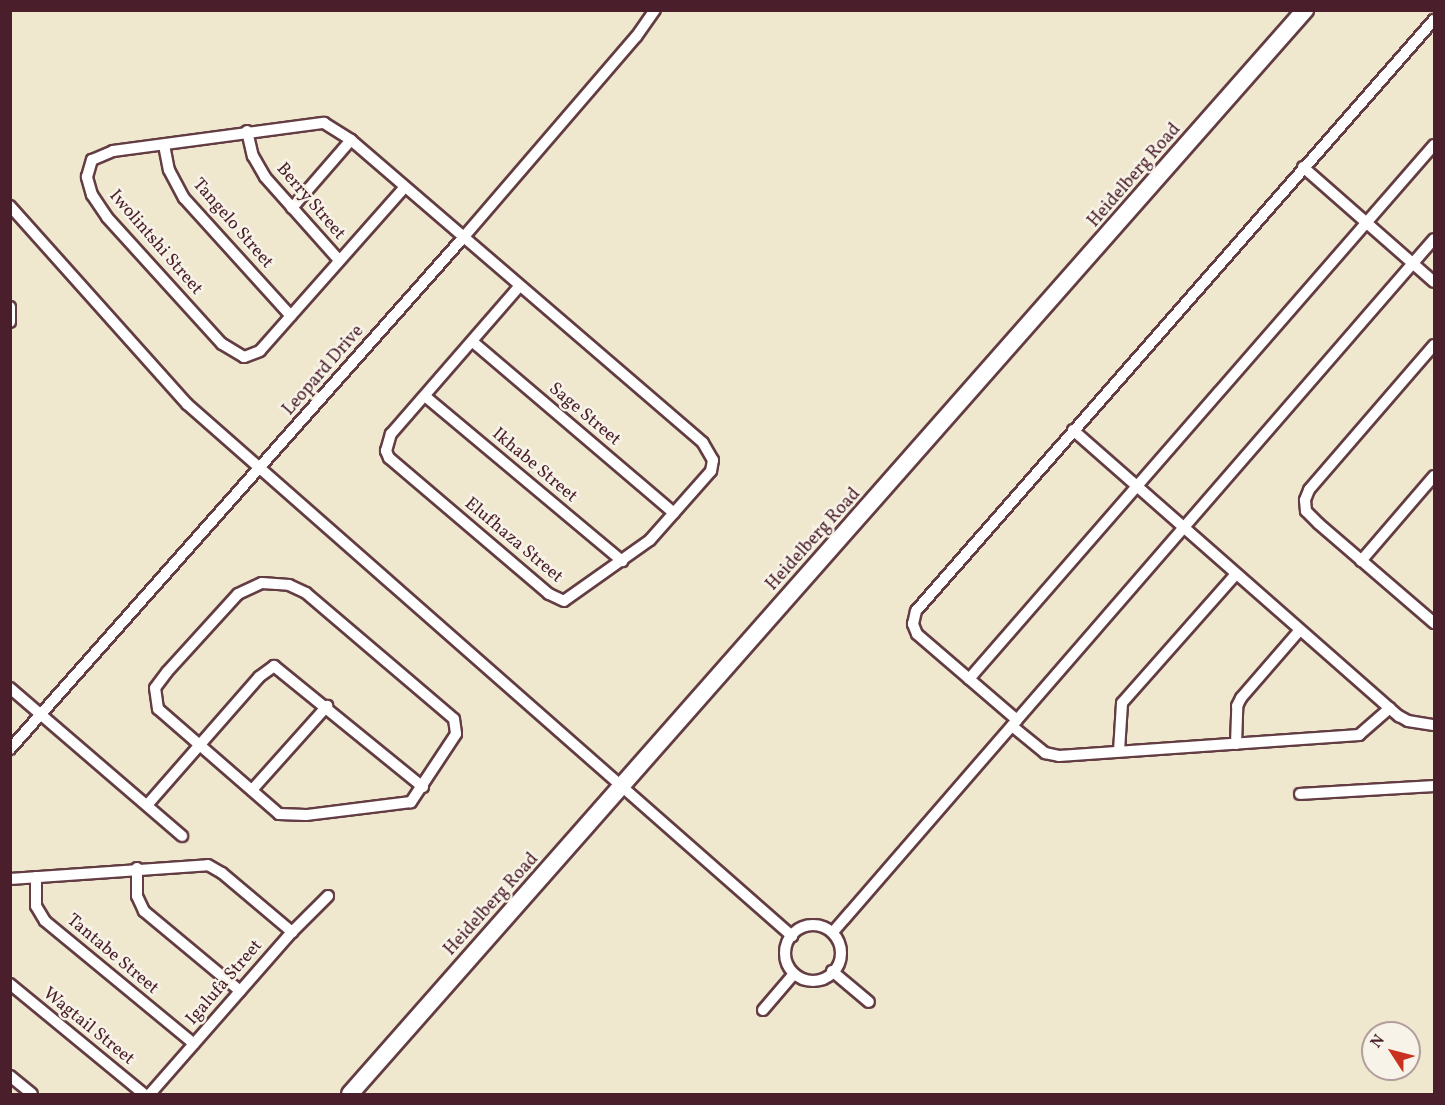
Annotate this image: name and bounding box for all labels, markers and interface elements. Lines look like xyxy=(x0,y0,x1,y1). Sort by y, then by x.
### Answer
street label: Heidelberg Road xyxy=(1084,120,1186,232)
street label: Berry Street xyxy=(271,159,349,245)
street label: Tangelo Street xyxy=(187,174,277,274)
street label: Iwolintshi Street xyxy=(104,186,206,300)
street label: Leopard Drive xyxy=(279,321,369,421)
street label: Sage Street xyxy=(544,379,624,451)
street label: Ikhabe Street xyxy=(487,424,581,508)
street label: Heidelberg Road xyxy=(762,484,866,596)
street label: Elufhaza Street xyxy=(459,494,567,588)
street label: Heidelberg Road xyxy=(440,849,544,961)
street label: Tantabe Street xyxy=(62,910,162,1000)
street label: Igalufa Street xyxy=(182,936,268,1030)
street label: Wagtail Street xyxy=(38,983,138,1071)
north arrow xyxy=(1361,1021,1421,1081)
text: N xyxy=(1366,1030,1390,1053)

